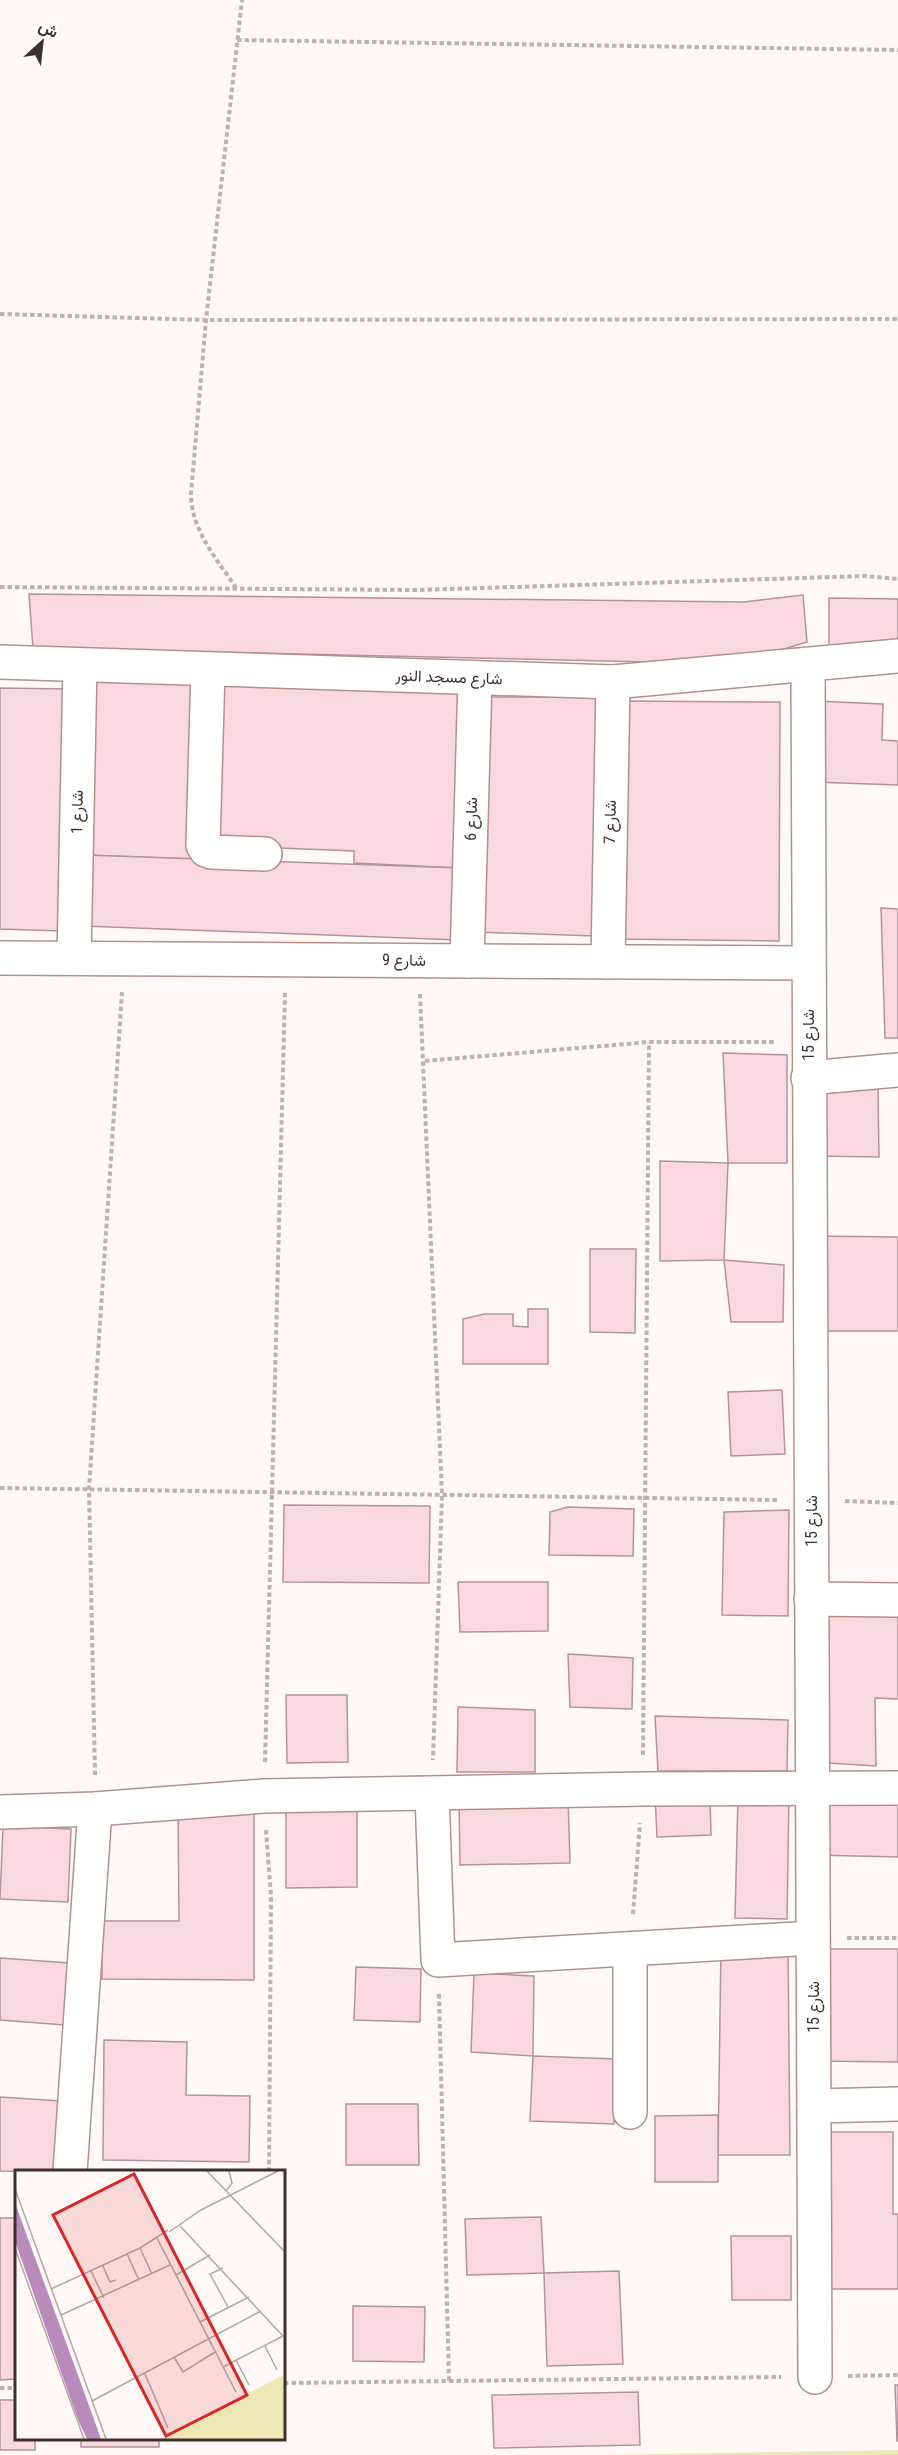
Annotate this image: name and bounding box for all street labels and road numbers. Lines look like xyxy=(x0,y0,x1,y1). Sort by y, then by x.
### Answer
street label: شارع مسجد النور xyxy=(394,666,503,690)
street label: شارع 1 xyxy=(67,790,89,834)
street label: شارع 6 xyxy=(461,797,483,841)
street label: شارع 7 xyxy=(600,800,622,844)
street label: شارع 9 xyxy=(382,950,426,972)
street label: شارع 15 xyxy=(799,1009,820,1061)
street label: شارع 15 xyxy=(802,1495,823,1547)
street label: شارع 15 xyxy=(804,1981,825,2033)

